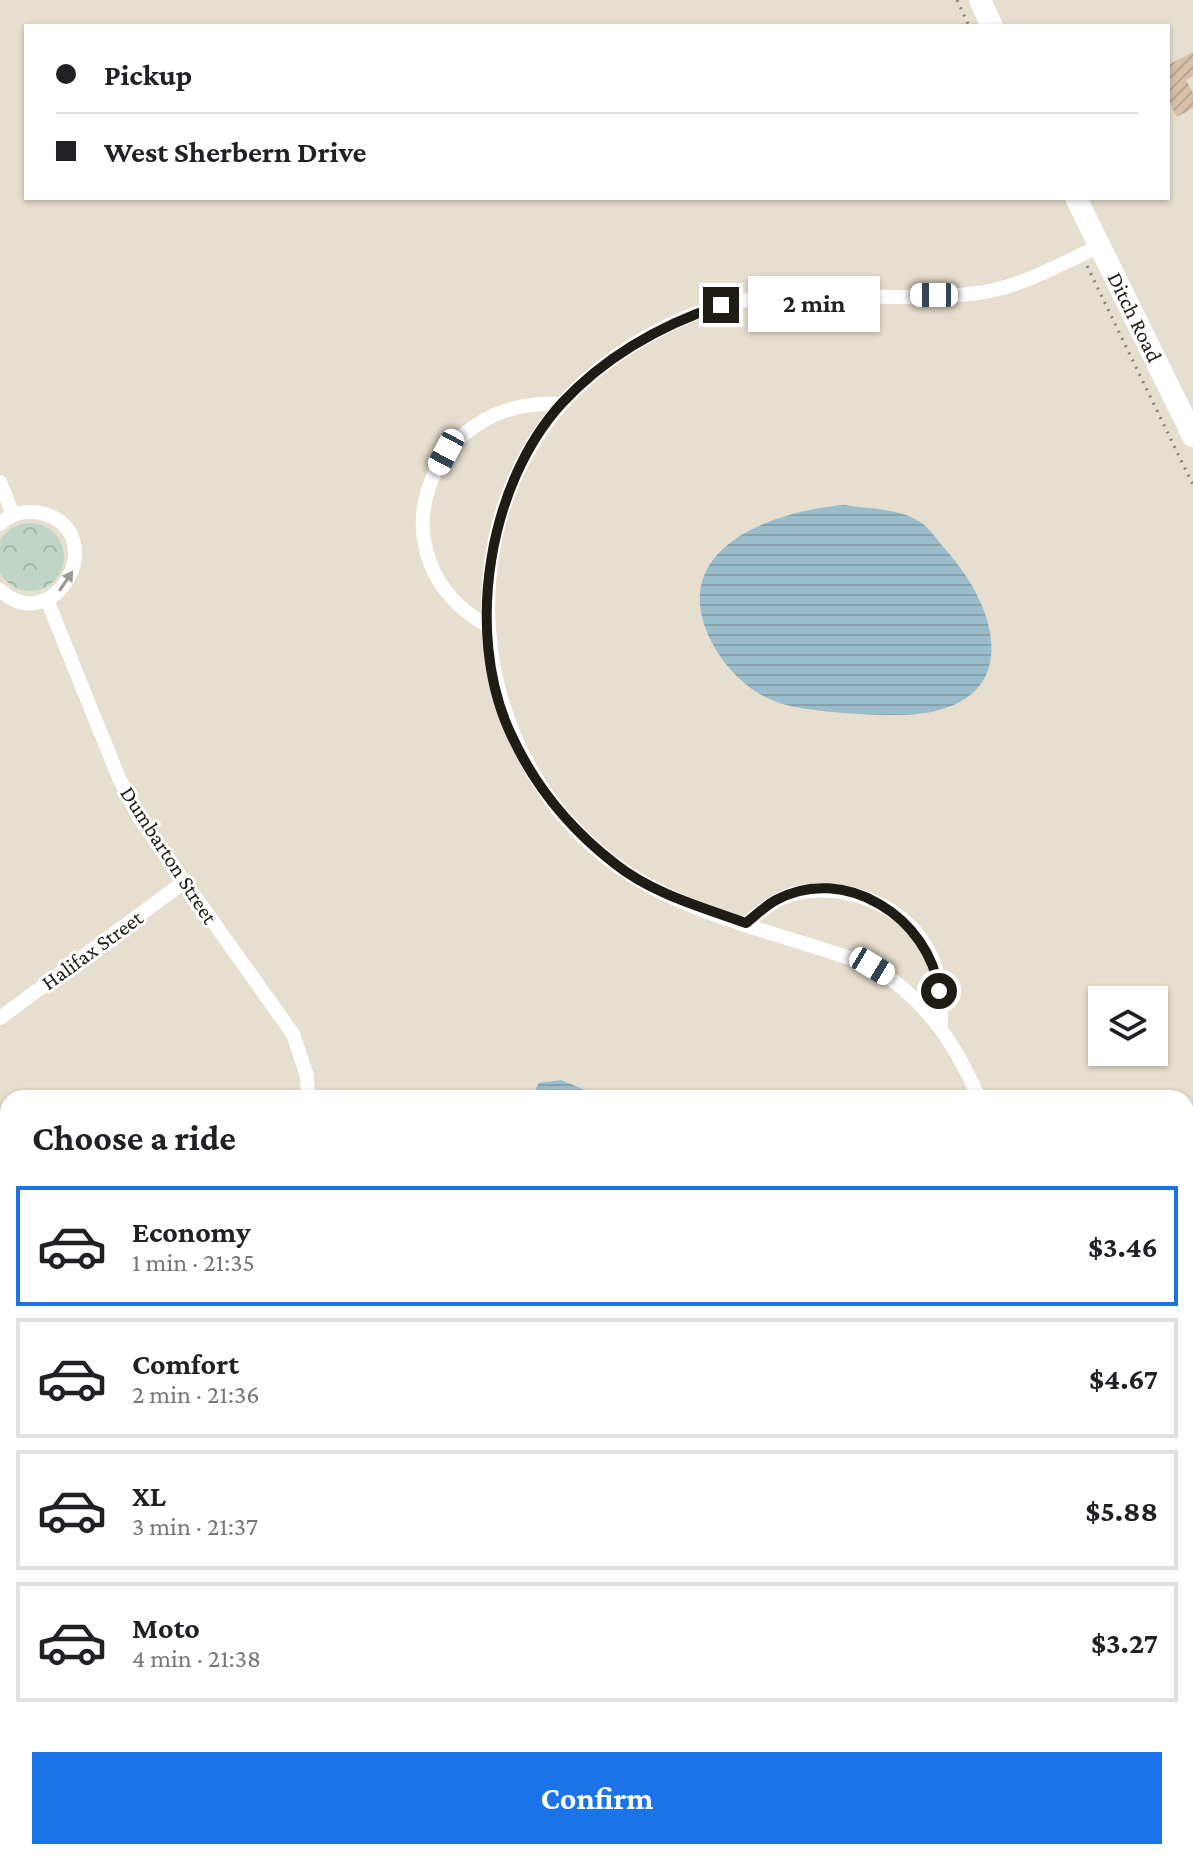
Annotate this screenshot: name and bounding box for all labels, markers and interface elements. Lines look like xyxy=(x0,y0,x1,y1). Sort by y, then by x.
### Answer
text: Pickup xyxy=(104,58,192,91)
text: West Sherbern Drive xyxy=(104,135,367,168)
street label: Ditch Road xyxy=(1102,268,1168,366)
callout: 2 min xyxy=(749,277,881,333)
car xyxy=(910,283,958,307)
route end xyxy=(703,287,739,323)
text: 2 min xyxy=(783,289,845,318)
car xyxy=(424,425,468,479)
one-way arrow xyxy=(58,570,73,591)
street label: Dumbarton Street xyxy=(115,782,223,929)
street label: Halifax Street xyxy=(37,905,148,995)
car xyxy=(845,943,899,989)
route start xyxy=(921,973,957,1009)
map controls xyxy=(1088,986,1168,1066)
button: layers xyxy=(1088,986,1168,1066)
text: Choose a ride xyxy=(32,1118,236,1158)
icon: car xyxy=(36,1210,108,1282)
text: Economy xyxy=(132,1215,251,1248)
text: $3.46 xyxy=(1088,1230,1158,1263)
text: 1 min · 21:35 xyxy=(132,1248,255,1277)
icon: car xyxy=(36,1342,108,1414)
text: Comfort xyxy=(132,1347,239,1380)
text: $4.67 xyxy=(1089,1362,1158,1395)
text: 2 min · 21:36 xyxy=(132,1380,259,1409)
icon: car xyxy=(36,1474,108,1546)
text: XL xyxy=(132,1479,166,1512)
text: $5.88 xyxy=(1085,1494,1158,1527)
text: 3 min · 21:37 xyxy=(132,1512,258,1541)
icon: car xyxy=(36,1606,108,1678)
text: Moto xyxy=(132,1611,200,1644)
text: $3.27 xyxy=(1091,1626,1158,1659)
text: 4 min · 21:38 xyxy=(132,1644,261,1673)
button: Confirm xyxy=(32,1752,1162,1844)

